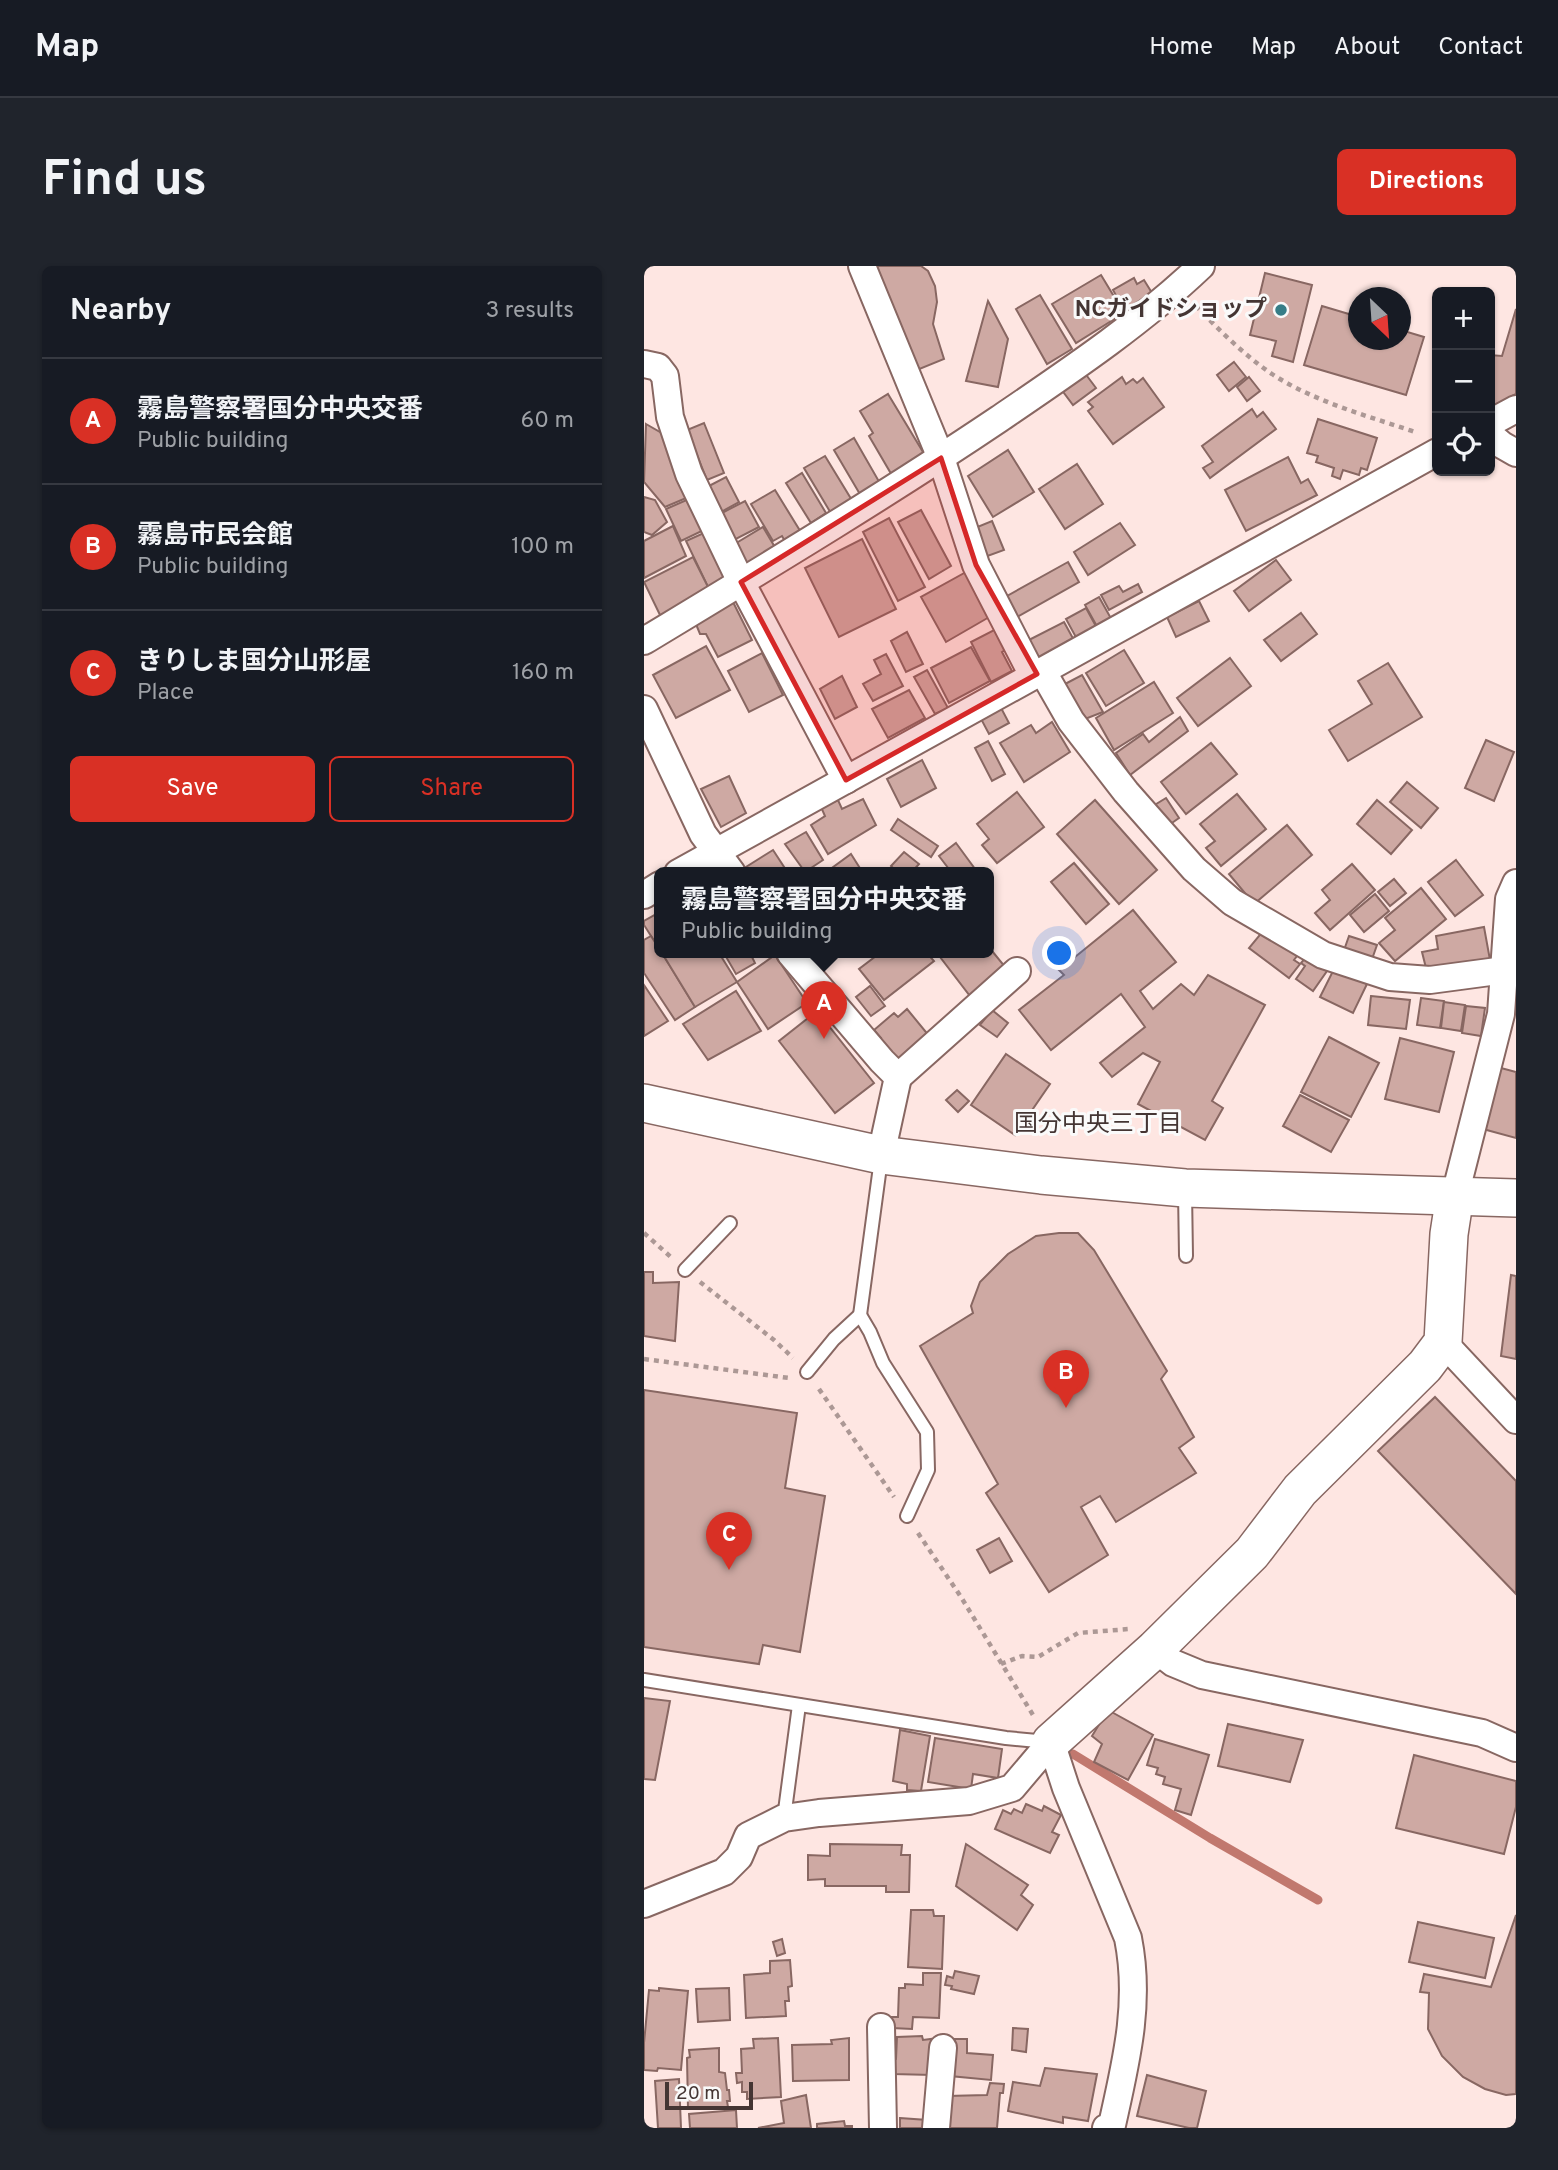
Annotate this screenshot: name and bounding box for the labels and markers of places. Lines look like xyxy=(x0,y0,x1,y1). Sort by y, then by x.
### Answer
place label: NCガイドショップ xyxy=(1075,296,1267,325)
marker: NCガイドショップ xyxy=(1273,302,1289,318)
pin: A xyxy=(801,981,847,1039)
pin: B xyxy=(1043,1350,1089,1408)
pin: C xyxy=(706,1512,752,1570)

